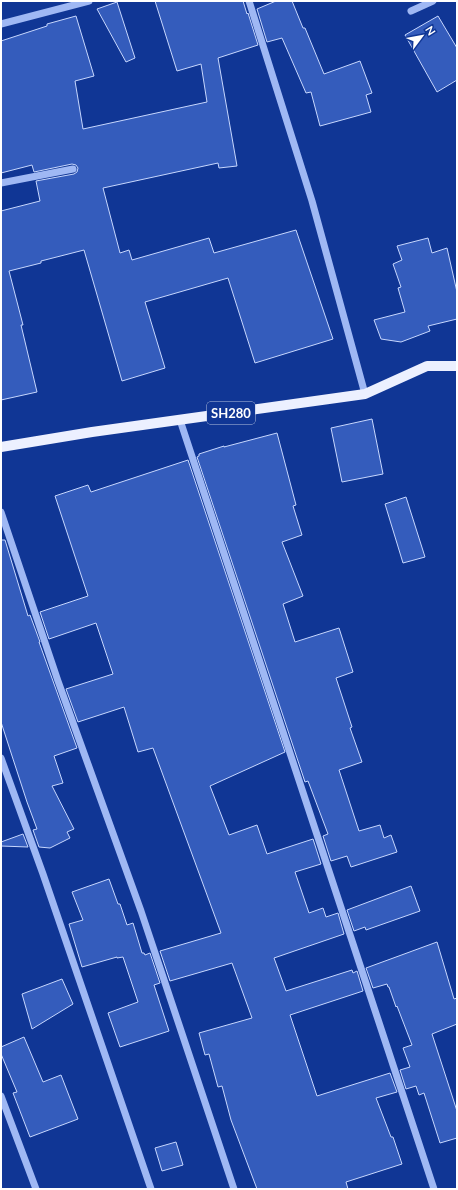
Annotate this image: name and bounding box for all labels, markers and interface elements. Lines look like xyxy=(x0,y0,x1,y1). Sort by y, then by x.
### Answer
north arrow xyxy=(402,16,442,56)
text: N xyxy=(423,23,439,37)
road number: SH280 xyxy=(207,402,255,424)

